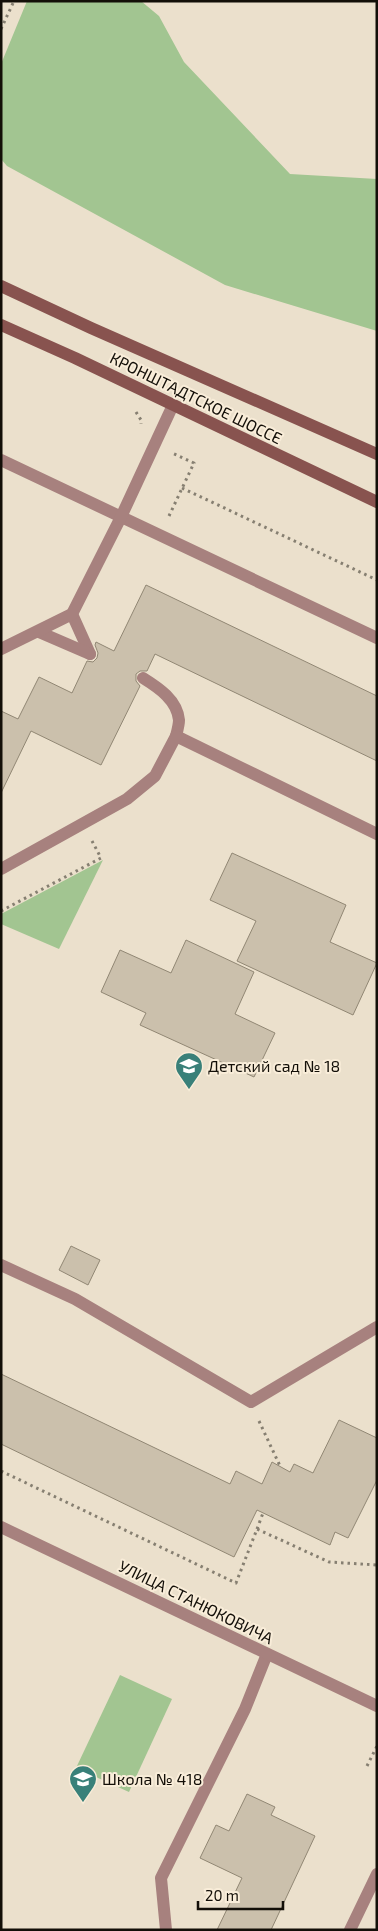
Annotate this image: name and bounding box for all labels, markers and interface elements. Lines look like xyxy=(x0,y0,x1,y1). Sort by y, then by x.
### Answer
street label: КРОНШТАДТСКОЕ ШОССЕ xyxy=(107,348,285,448)
school or university icon: Детский сад № 18 xyxy=(174,1051,204,1090)
place label: Детский сад № 18 xyxy=(208,1056,340,1075)
street label: УЛИЦА СТАНЮКОВИЧА xyxy=(116,1556,277,1647)
school or university icon: Школа № 418 xyxy=(68,1764,98,1803)
place label: Школа № 418 xyxy=(102,1769,202,1788)
scale bar xyxy=(198,1878,283,1910)
text: 20 m xyxy=(205,1886,239,1904)

